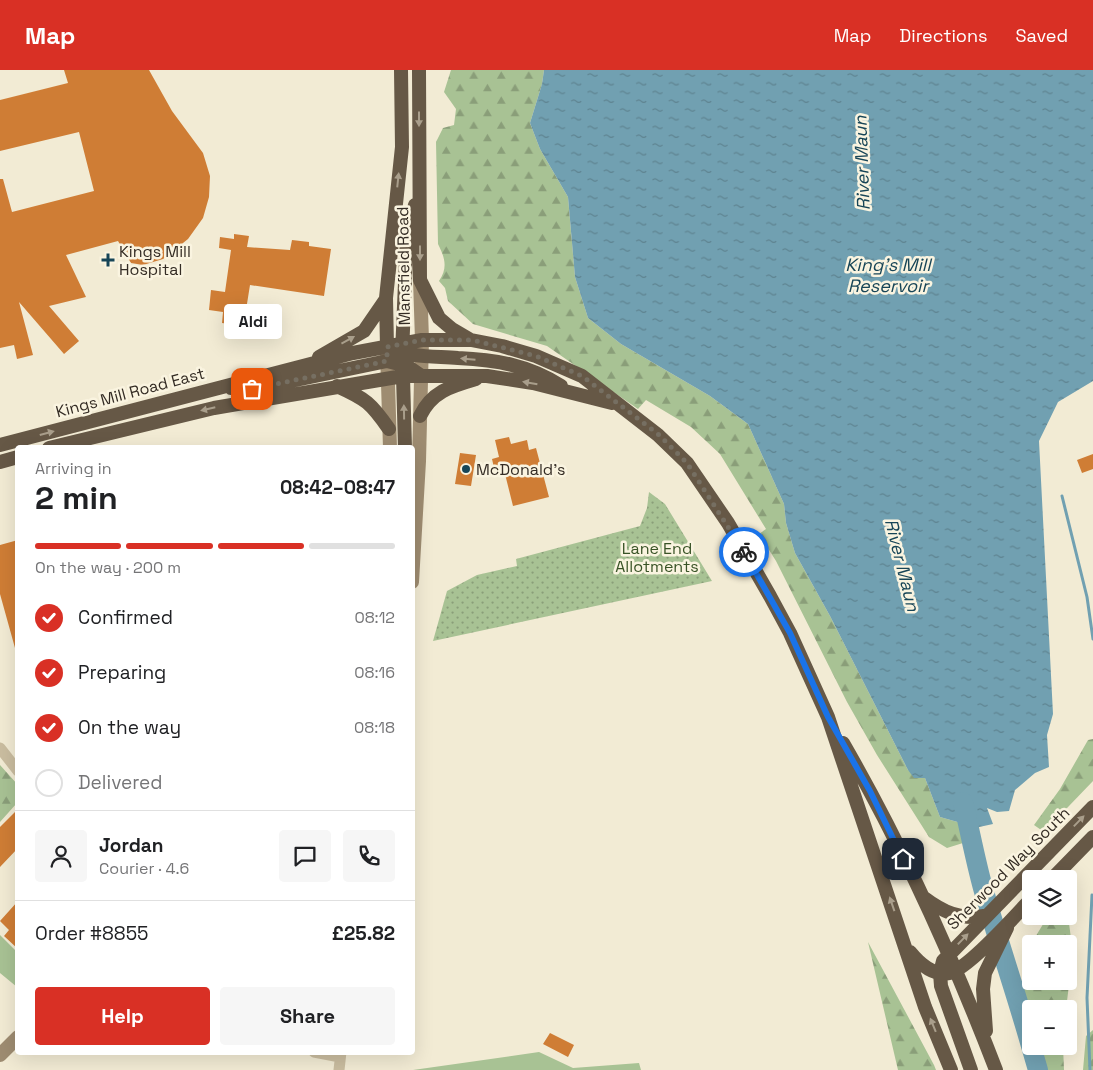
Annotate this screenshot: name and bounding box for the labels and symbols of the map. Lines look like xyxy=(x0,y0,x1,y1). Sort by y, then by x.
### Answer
one-way arrow xyxy=(415,111,423,127)
water label: River Maun xyxy=(848,114,875,211)
one-way arrow xyxy=(394,172,402,188)
street label: Mansfield Road xyxy=(392,206,415,326)
place label: Kings Mill Hospital xyxy=(119,241,191,280)
one-way arrow xyxy=(416,245,424,261)
marker: Kings Mill Hospital xyxy=(101,253,115,267)
water label: King's Mill Reservoir xyxy=(845,253,933,297)
callout: Aldi xyxy=(223,304,281,339)
one-way arrow xyxy=(340,336,355,344)
one-way arrow xyxy=(459,354,475,362)
street label: Kings Mill Road East xyxy=(53,363,207,422)
pin xyxy=(231,368,273,410)
one-way arrow xyxy=(521,378,537,386)
one-way arrow xyxy=(400,403,408,419)
one-way arrow xyxy=(201,405,216,413)
one-way arrow xyxy=(40,429,55,437)
place label: McDonald's xyxy=(476,459,566,480)
marker: McDonald's xyxy=(460,463,472,475)
water label: River Maun xyxy=(880,516,925,615)
courier xyxy=(719,527,769,577)
park label: Lane End Allotments xyxy=(615,538,699,577)
street label: Sherwood Way South xyxy=(943,803,1074,934)
one-way arrow xyxy=(1073,815,1085,827)
pin xyxy=(882,838,924,880)
one-way arrow xyxy=(888,896,895,911)
one-way arrow xyxy=(957,933,969,945)
one-way arrow xyxy=(928,1018,936,1032)

